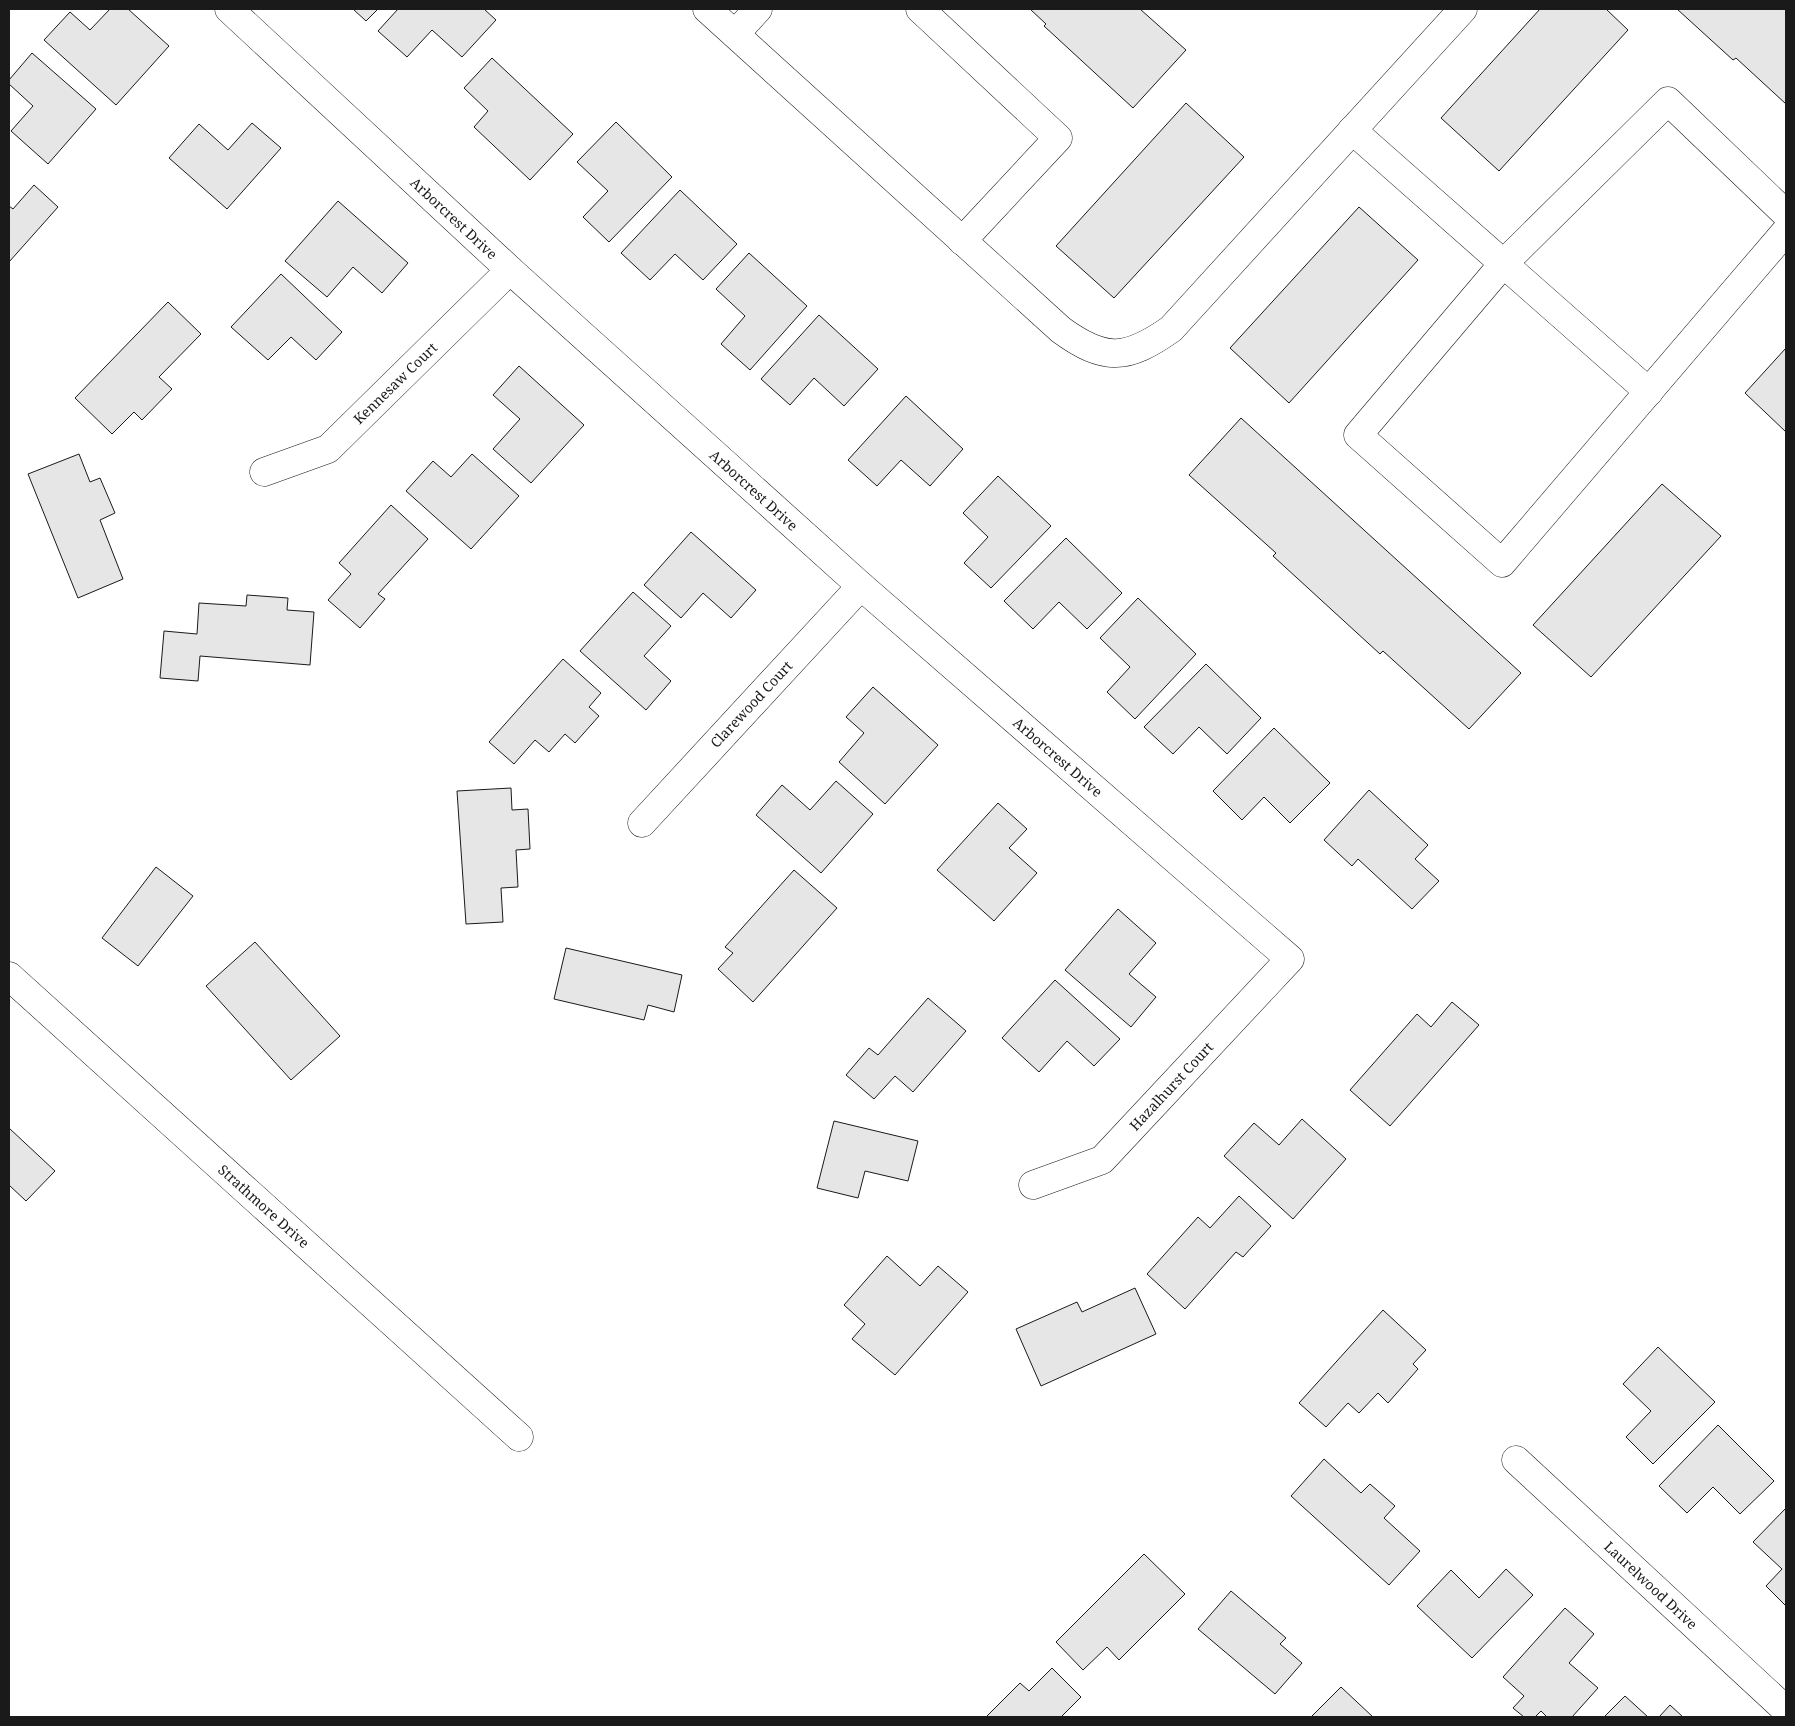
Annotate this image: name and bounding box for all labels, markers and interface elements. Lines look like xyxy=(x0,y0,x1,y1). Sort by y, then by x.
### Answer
street label: Arborcrest Drive xyxy=(406,173,502,263)
street label: Kennesaw Court xyxy=(349,338,441,428)
street label: Arborcrest Drive xyxy=(706,445,802,535)
street label: Clarewood Court xyxy=(706,656,796,752)
street label: Arborcrest Drive xyxy=(1009,713,1107,801)
street label: Hazalhurst Court xyxy=(1125,1038,1217,1134)
street label: Strathmore Drive xyxy=(214,1160,314,1252)
street label: Laurelwood Drive xyxy=(1600,1537,1702,1633)

